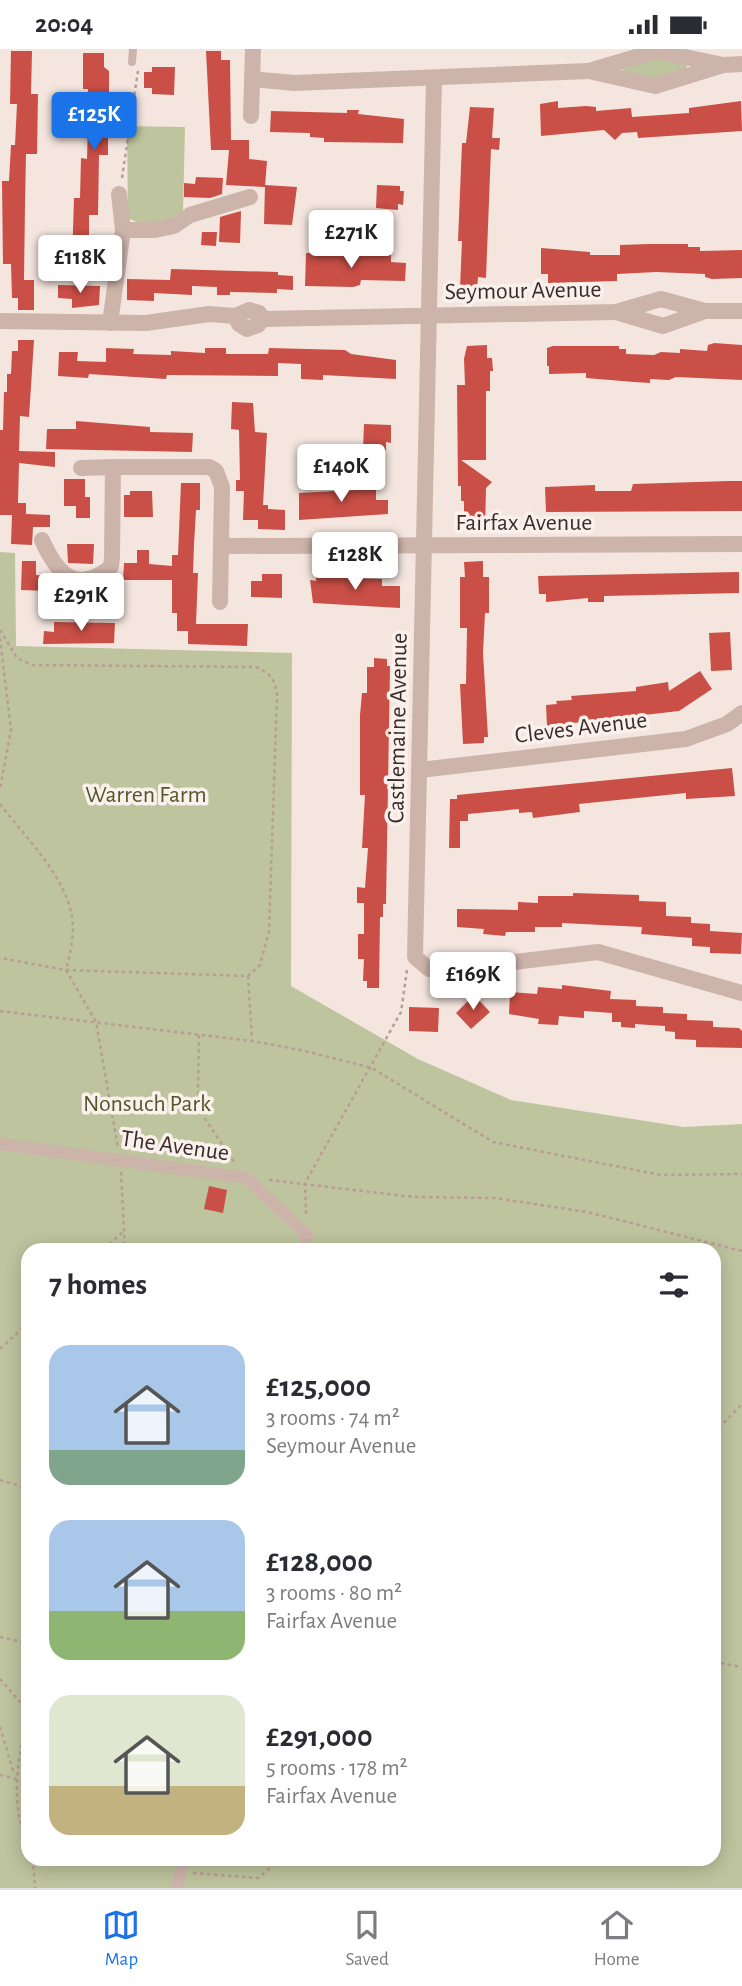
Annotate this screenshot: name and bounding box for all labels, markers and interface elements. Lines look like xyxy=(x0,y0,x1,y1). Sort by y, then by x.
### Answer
text: 20:04 xyxy=(35,11,93,37)
pin: £125K xyxy=(45,92,143,152)
text: £125K xyxy=(68,103,120,126)
pin: £271K xyxy=(302,211,400,270)
text: £271K xyxy=(325,221,377,244)
pin: £118K xyxy=(31,236,129,295)
text: £118K xyxy=(54,246,106,269)
street label: Seymour Avenue xyxy=(444,278,602,304)
pin: £140K xyxy=(292,445,390,504)
text: £140K xyxy=(313,455,369,478)
street label: Fairfax Avenue xyxy=(456,511,592,535)
pin: £128K xyxy=(306,533,404,592)
text: £128K xyxy=(328,543,382,566)
pin: £291K xyxy=(32,573,130,633)
text: £291K xyxy=(54,584,108,607)
street label: Castlemaine Avenue xyxy=(384,633,412,823)
street label: Cleves Avenue xyxy=(513,708,649,748)
park label: Warren Farm xyxy=(85,783,207,807)
pin: £169K xyxy=(424,953,522,1012)
text: £169K xyxy=(446,963,500,986)
park label: Nonsuch Park xyxy=(83,1092,211,1116)
street label: The Avenue xyxy=(119,1127,231,1165)
icon: filters xyxy=(655,1266,693,1304)
text: 7 homes xyxy=(49,1270,147,1300)
text: £125,000 xyxy=(266,1372,371,1402)
icon: home xyxy=(105,1373,189,1457)
text: 3 rooms · 74 m² xyxy=(266,1407,400,1430)
text: Seymour Avenue xyxy=(266,1435,416,1458)
text: £128,000 xyxy=(266,1547,373,1577)
icon: home xyxy=(105,1548,189,1632)
text: 3 rooms · 80 m² xyxy=(266,1582,402,1605)
text: Fairfax Avenue xyxy=(266,1610,397,1633)
text: £291,000 xyxy=(266,1722,373,1752)
icon: home xyxy=(105,1723,189,1807)
text: 5 rooms · 178 m² xyxy=(266,1757,408,1780)
text: Fairfax Avenue xyxy=(266,1785,397,1808)
tab: Map xyxy=(102,1906,140,1971)
tab: Saved xyxy=(345,1906,389,1971)
tab: Home xyxy=(594,1906,640,1971)

